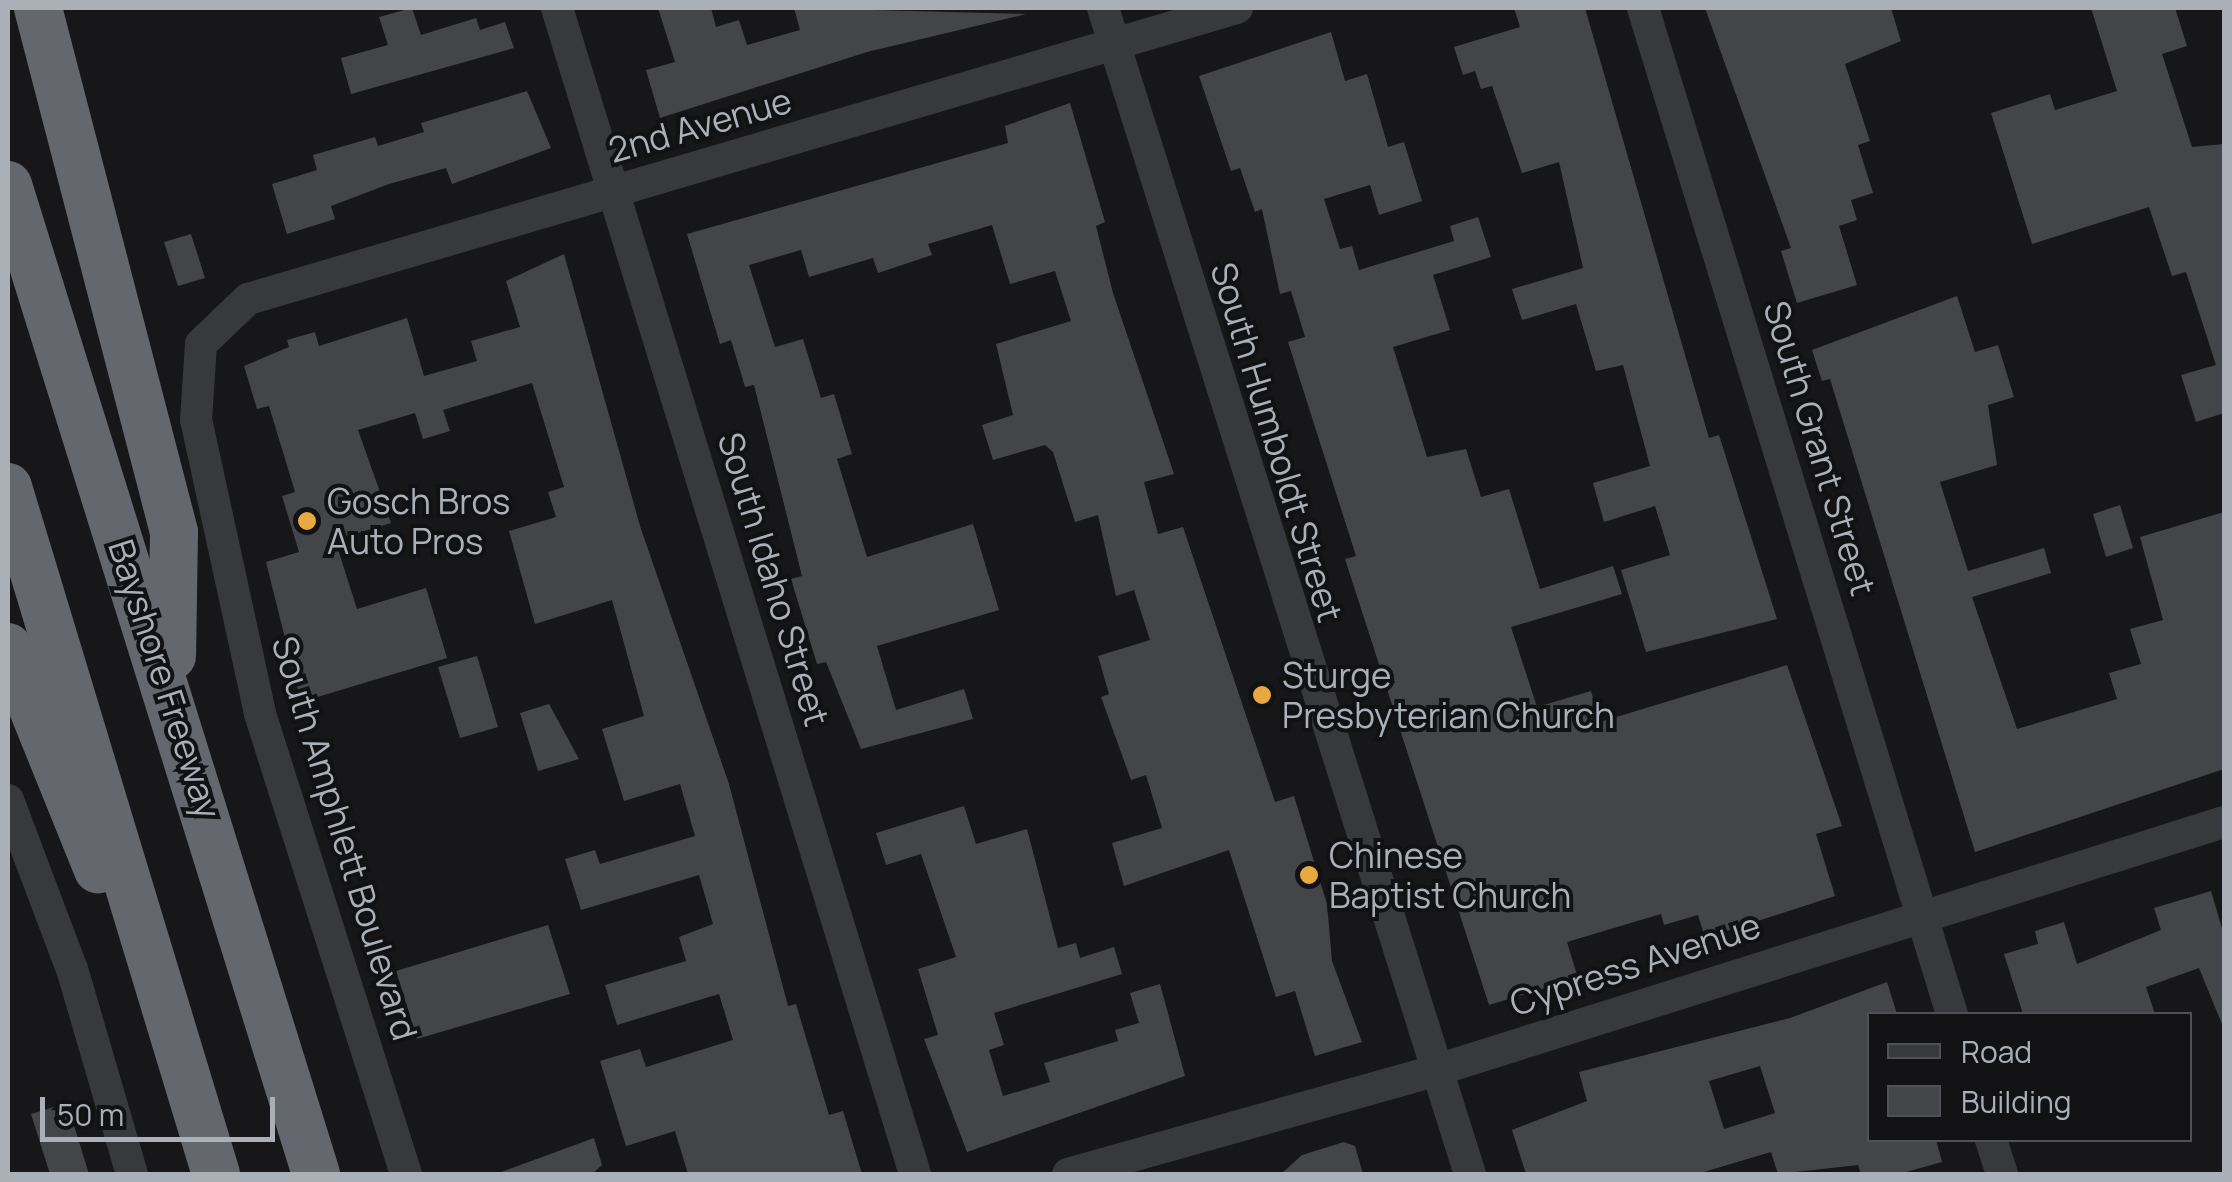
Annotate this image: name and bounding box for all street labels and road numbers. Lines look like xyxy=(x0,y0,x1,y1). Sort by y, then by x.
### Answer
street label: 2nd Avenue xyxy=(604,79,796,171)
street label: South Humboldt Street xyxy=(1202,257,1352,627)
street label: South Grant Street xyxy=(1755,296,1885,600)
street label: South Idaho Street xyxy=(709,427,839,731)
street label: Bayshore Freeway xyxy=(100,534,230,824)
street label: South Amphlett Boulevard xyxy=(264,631,426,1045)
street label: Cypress Avenue xyxy=(1505,904,1765,1024)

